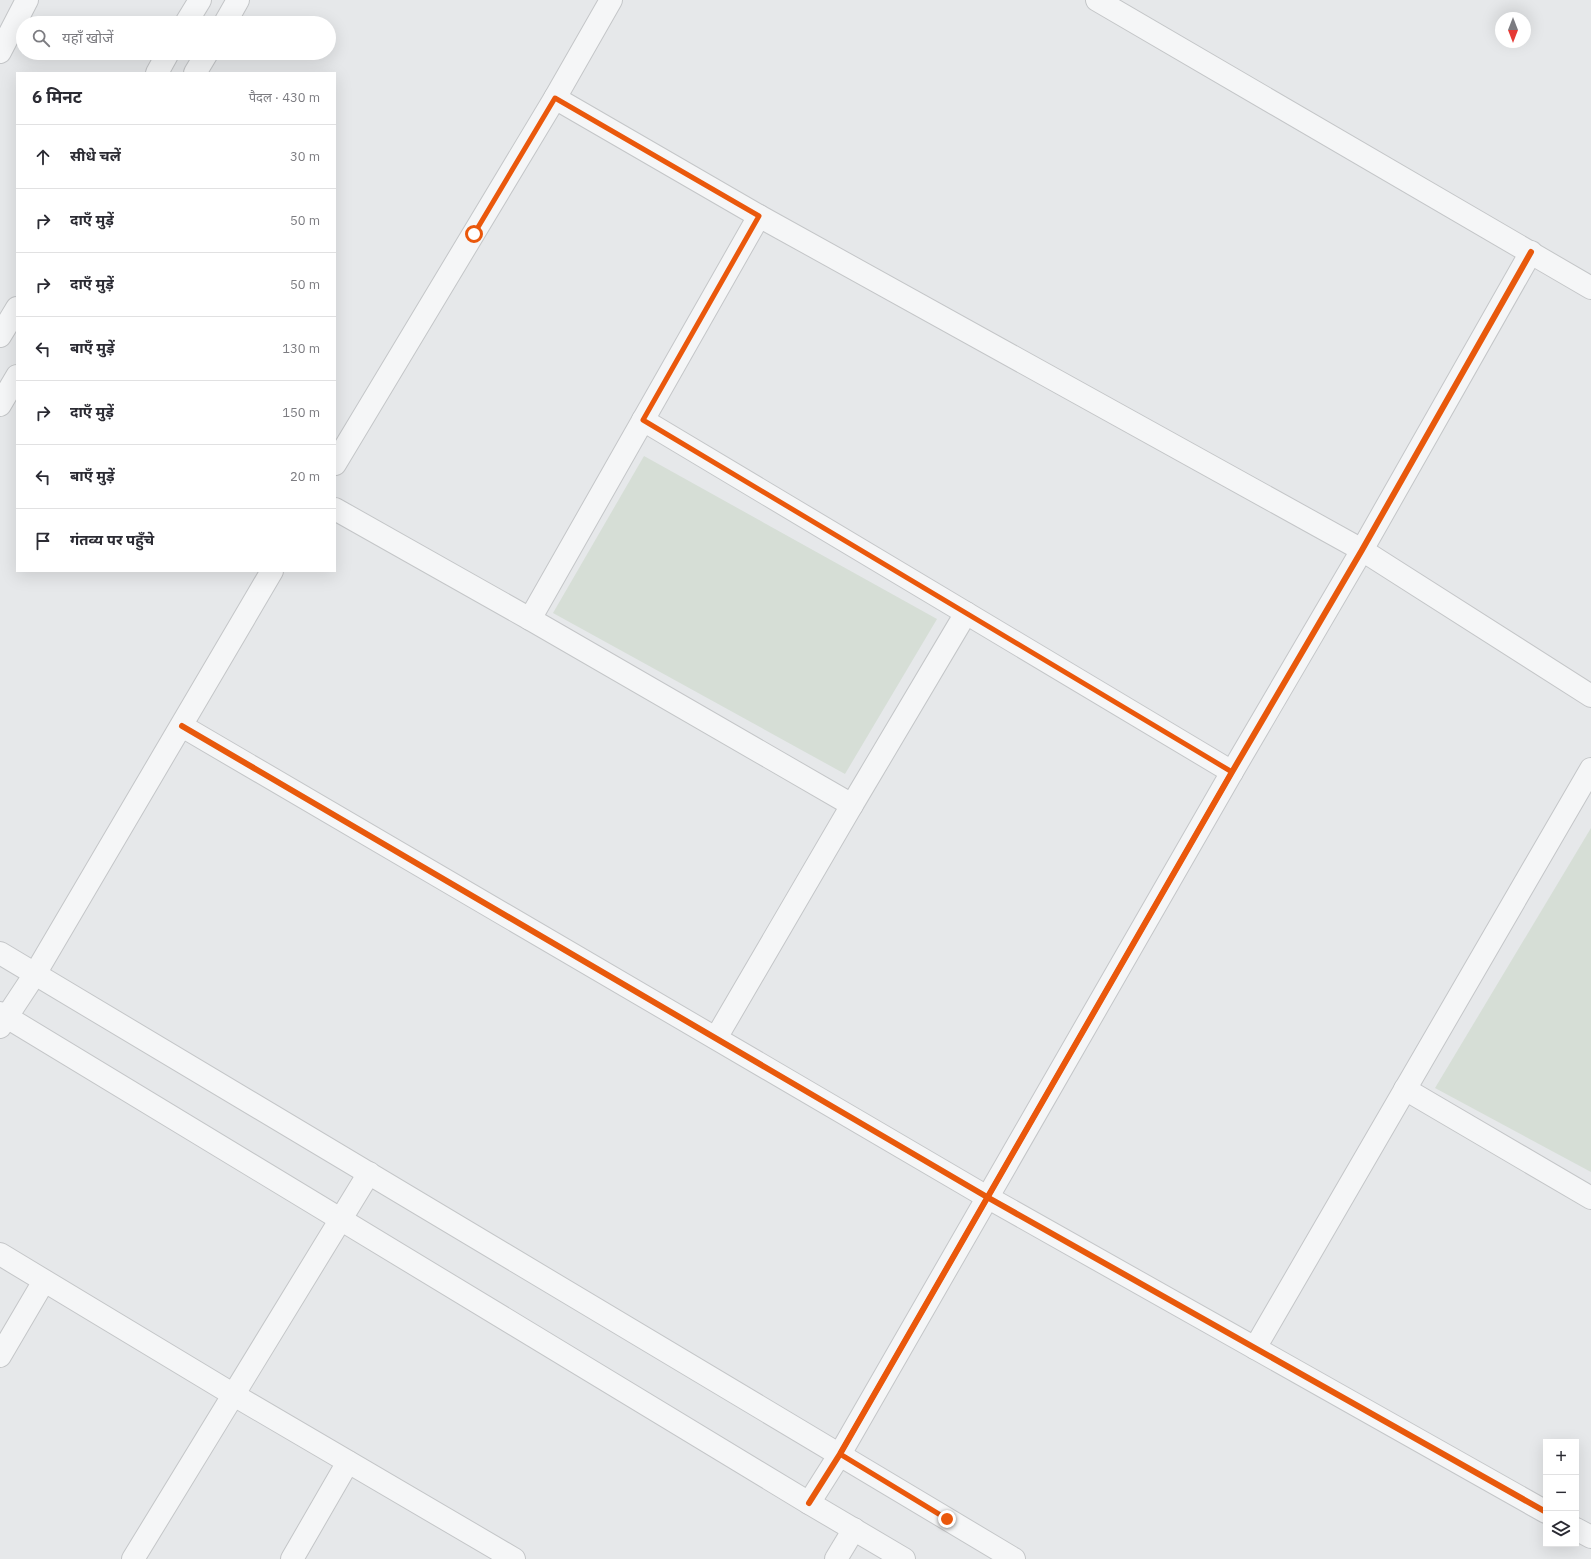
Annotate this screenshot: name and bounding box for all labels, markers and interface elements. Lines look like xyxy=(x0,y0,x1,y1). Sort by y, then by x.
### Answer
north arrow xyxy=(1495,12,1531,48)
search box xyxy=(16,16,336,60)
icon: search xyxy=(30,27,52,49)
text: यहाँ खोजें xyxy=(62,28,113,47)
text: 6 मिनट xyxy=(32,86,82,108)
text: पैदल · 430 m xyxy=(249,89,320,106)
icon: ahead xyxy=(32,146,54,168)
text: सीधे चलें xyxy=(70,146,121,165)
text: 30 m xyxy=(290,148,320,165)
icon: right xyxy=(32,210,54,232)
text: दाएँ मुड़ें xyxy=(70,210,114,229)
text: 50 m xyxy=(290,212,320,229)
route start xyxy=(465,225,483,243)
icon: right xyxy=(32,274,54,296)
text: दाएँ मुड़ें xyxy=(70,274,114,293)
text: 50 m xyxy=(290,276,320,293)
icon: left xyxy=(32,338,54,360)
text: बाएँ मुड़ें xyxy=(70,338,115,357)
text: 130 m xyxy=(282,340,320,357)
icon: right xyxy=(32,402,54,424)
text: दाएँ मुड़ें xyxy=(70,402,114,421)
text: 150 m xyxy=(282,404,320,421)
icon: left xyxy=(32,466,54,488)
text: बाएँ मुड़ें xyxy=(70,466,115,485)
text: 20 m xyxy=(290,468,320,485)
icon: arrive xyxy=(32,530,54,552)
text: गंतव्य पर पहुँचे xyxy=(70,530,154,549)
map controls xyxy=(1543,1439,1579,1547)
button: + xyxy=(1543,1439,1579,1475)
button: − xyxy=(1543,1475,1579,1511)
route end xyxy=(938,1510,956,1528)
button: layers xyxy=(1543,1511,1579,1547)

